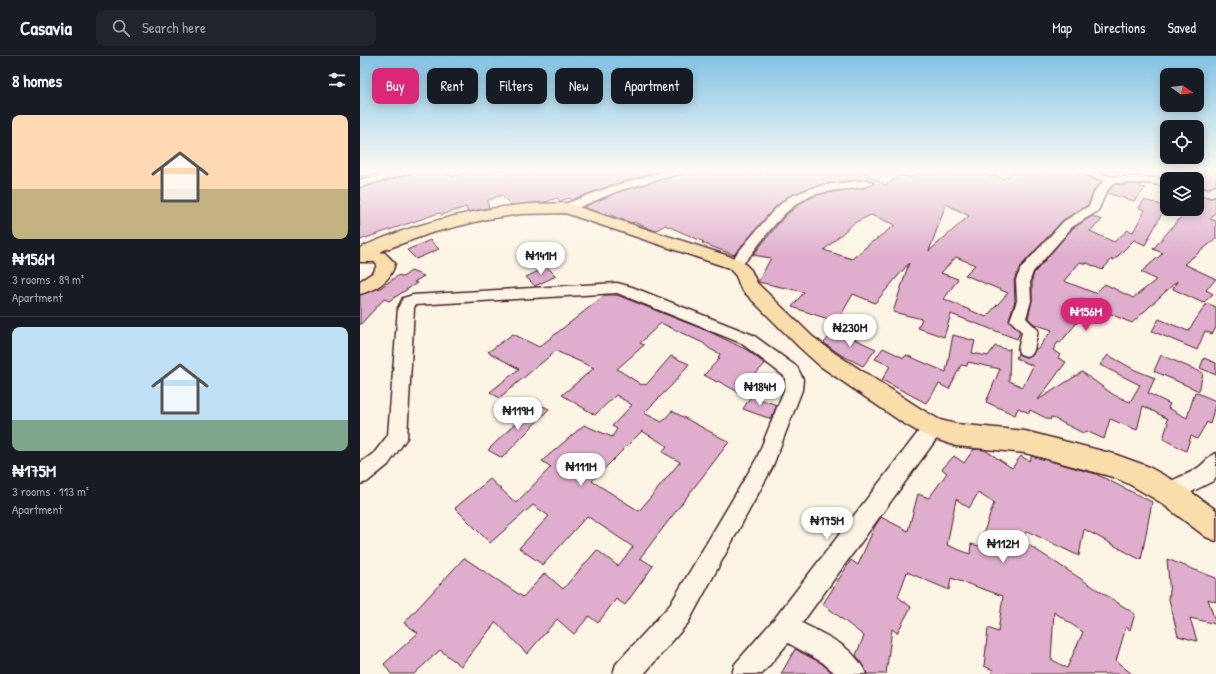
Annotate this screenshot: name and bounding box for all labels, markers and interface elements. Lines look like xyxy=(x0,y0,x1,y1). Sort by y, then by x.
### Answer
search box xyxy=(96,10,376,46)
text: Casavia xyxy=(20,15,72,41)
icon: search xyxy=(110,17,132,39)
text: Search here xyxy=(142,17,206,38)
text: Map xyxy=(1052,18,1072,37)
text: Directions xyxy=(1094,18,1145,37)
text: Saved xyxy=(1167,18,1196,37)
chip: Buy xyxy=(372,68,419,104)
chip: Rent xyxy=(427,68,478,104)
chip: Filters xyxy=(486,68,547,104)
chip: New xyxy=(555,68,603,104)
chip: Apartment xyxy=(611,68,693,104)
north arrow xyxy=(1160,68,1204,112)
map controls xyxy=(1160,68,1204,216)
text: 8 homes xyxy=(12,69,62,92)
icon: filters xyxy=(326,69,348,91)
button: locate xyxy=(1160,120,1204,164)
icon: home xyxy=(144,141,216,213)
button: layers xyxy=(1160,172,1204,216)
pin: ₦141M xyxy=(513,242,569,276)
text: ₦141M xyxy=(525,246,557,264)
text: ₦156M xyxy=(12,247,55,270)
text: 3 rooms · 89 m² xyxy=(12,270,84,288)
text: Apartment xyxy=(12,288,63,306)
pin: ₦156M xyxy=(1058,298,1114,332)
text: ₦156M xyxy=(1070,302,1102,320)
pin: ₦230M xyxy=(822,314,878,348)
text: ₦230M xyxy=(833,318,867,336)
icon: home xyxy=(144,353,216,425)
pin: ₦184M xyxy=(732,373,788,407)
text: ₦184M xyxy=(744,377,776,395)
pin: ₦119M xyxy=(490,397,546,431)
text: ₦119M xyxy=(502,401,534,419)
pin: ₦111M xyxy=(553,453,609,487)
text: ₦111M xyxy=(565,457,597,475)
text: ₦175M xyxy=(12,459,56,482)
text: 3 rooms · 113 m² xyxy=(12,482,89,500)
text: Apartment xyxy=(12,500,63,518)
pin: ₦175M xyxy=(799,507,855,541)
text: ₦175M xyxy=(810,511,844,529)
pin: ₦112M xyxy=(975,530,1031,564)
text: ₦112M xyxy=(987,534,1019,552)

